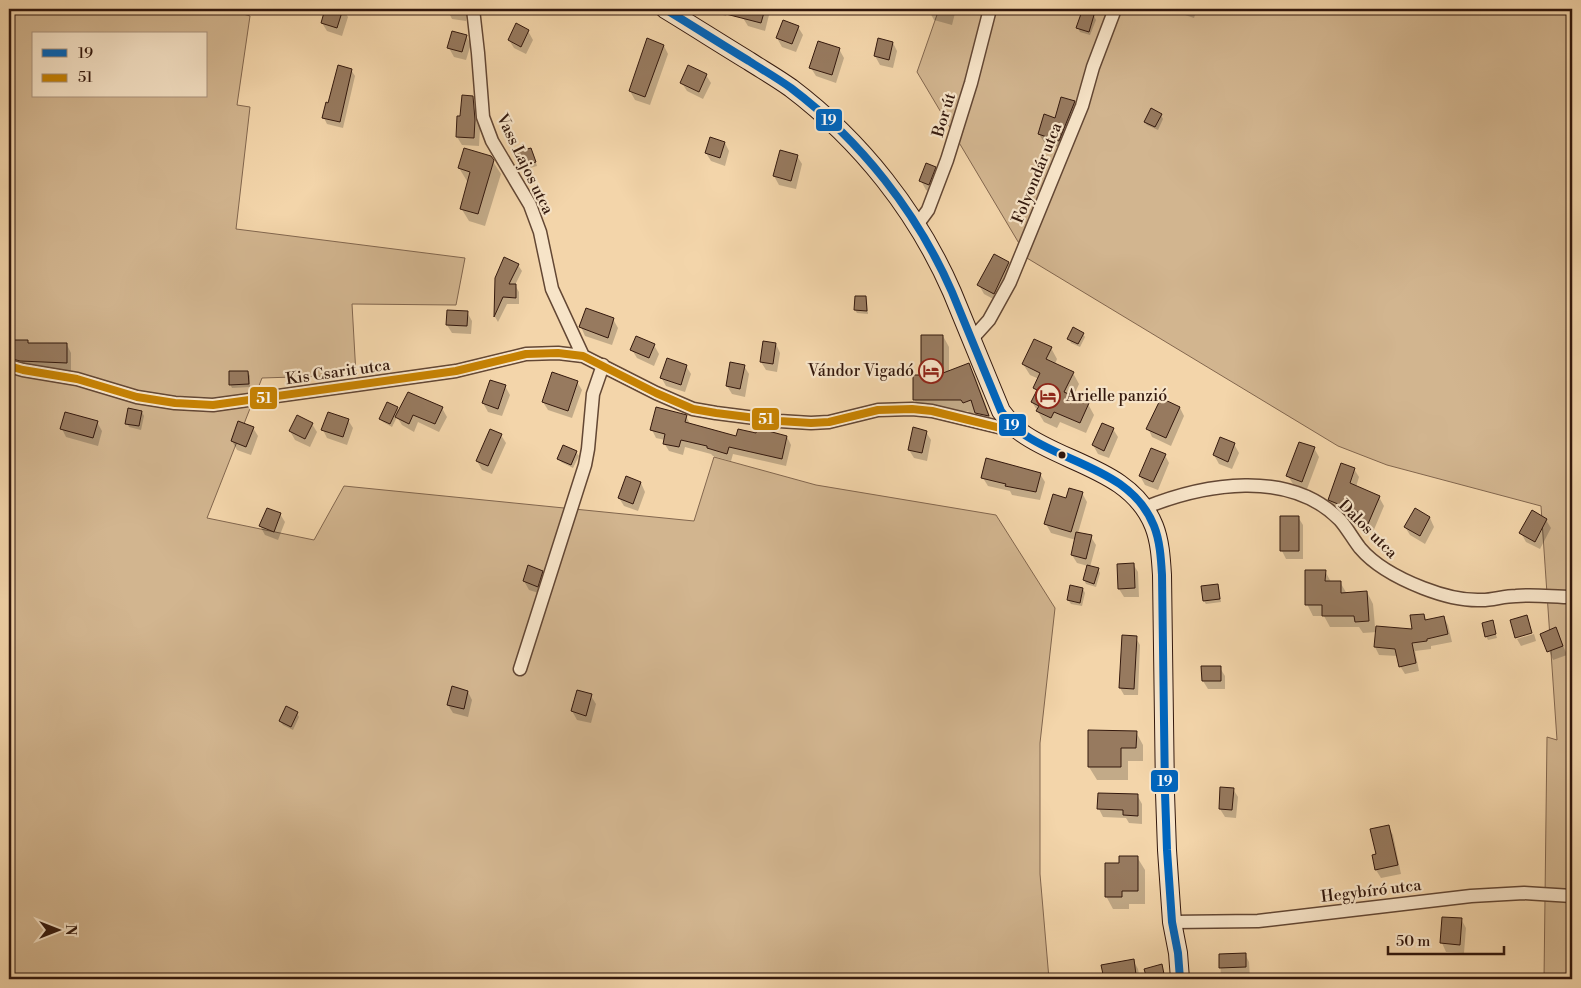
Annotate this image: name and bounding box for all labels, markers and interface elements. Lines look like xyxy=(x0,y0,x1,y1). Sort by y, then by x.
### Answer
legend xyxy=(32,32,208,98)
text: 19 xyxy=(78,44,93,63)
text: 51 xyxy=(78,68,93,87)
street label: Bor út xyxy=(928,90,960,141)
line badge: 19 xyxy=(815,108,843,132)
street label: Vass Lajos utca xyxy=(492,110,558,218)
text: 19 xyxy=(821,112,837,130)
street label: Folyondár utca xyxy=(1008,119,1067,226)
street label: Kis Csarit utca xyxy=(284,355,392,389)
hotel icon: Vándor Vigadó xyxy=(918,358,944,384)
place label: Vándor Vigadó xyxy=(807,361,914,381)
hotel icon: Arielle panzió xyxy=(1035,383,1061,409)
line badge: 51 xyxy=(249,386,278,410)
place label: Arielle panzió xyxy=(1065,386,1167,406)
text: 51 xyxy=(256,390,272,408)
line badge: 51 xyxy=(751,407,780,431)
text: 51 xyxy=(758,411,774,429)
line badge: 19 xyxy=(998,413,1027,437)
text: 19 xyxy=(1004,417,1020,435)
unlabelled marker xyxy=(1057,450,1067,460)
street label: Dalos utca xyxy=(1334,495,1402,563)
line badge: 19 xyxy=(1150,769,1179,793)
text: 19 xyxy=(1157,773,1173,791)
street label: Hegybíró utca xyxy=(1320,875,1423,907)
north arrow xyxy=(32,906,82,956)
scale bar xyxy=(1388,923,1505,955)
text: N xyxy=(61,924,79,936)
text: 50 m xyxy=(1396,932,1430,951)

